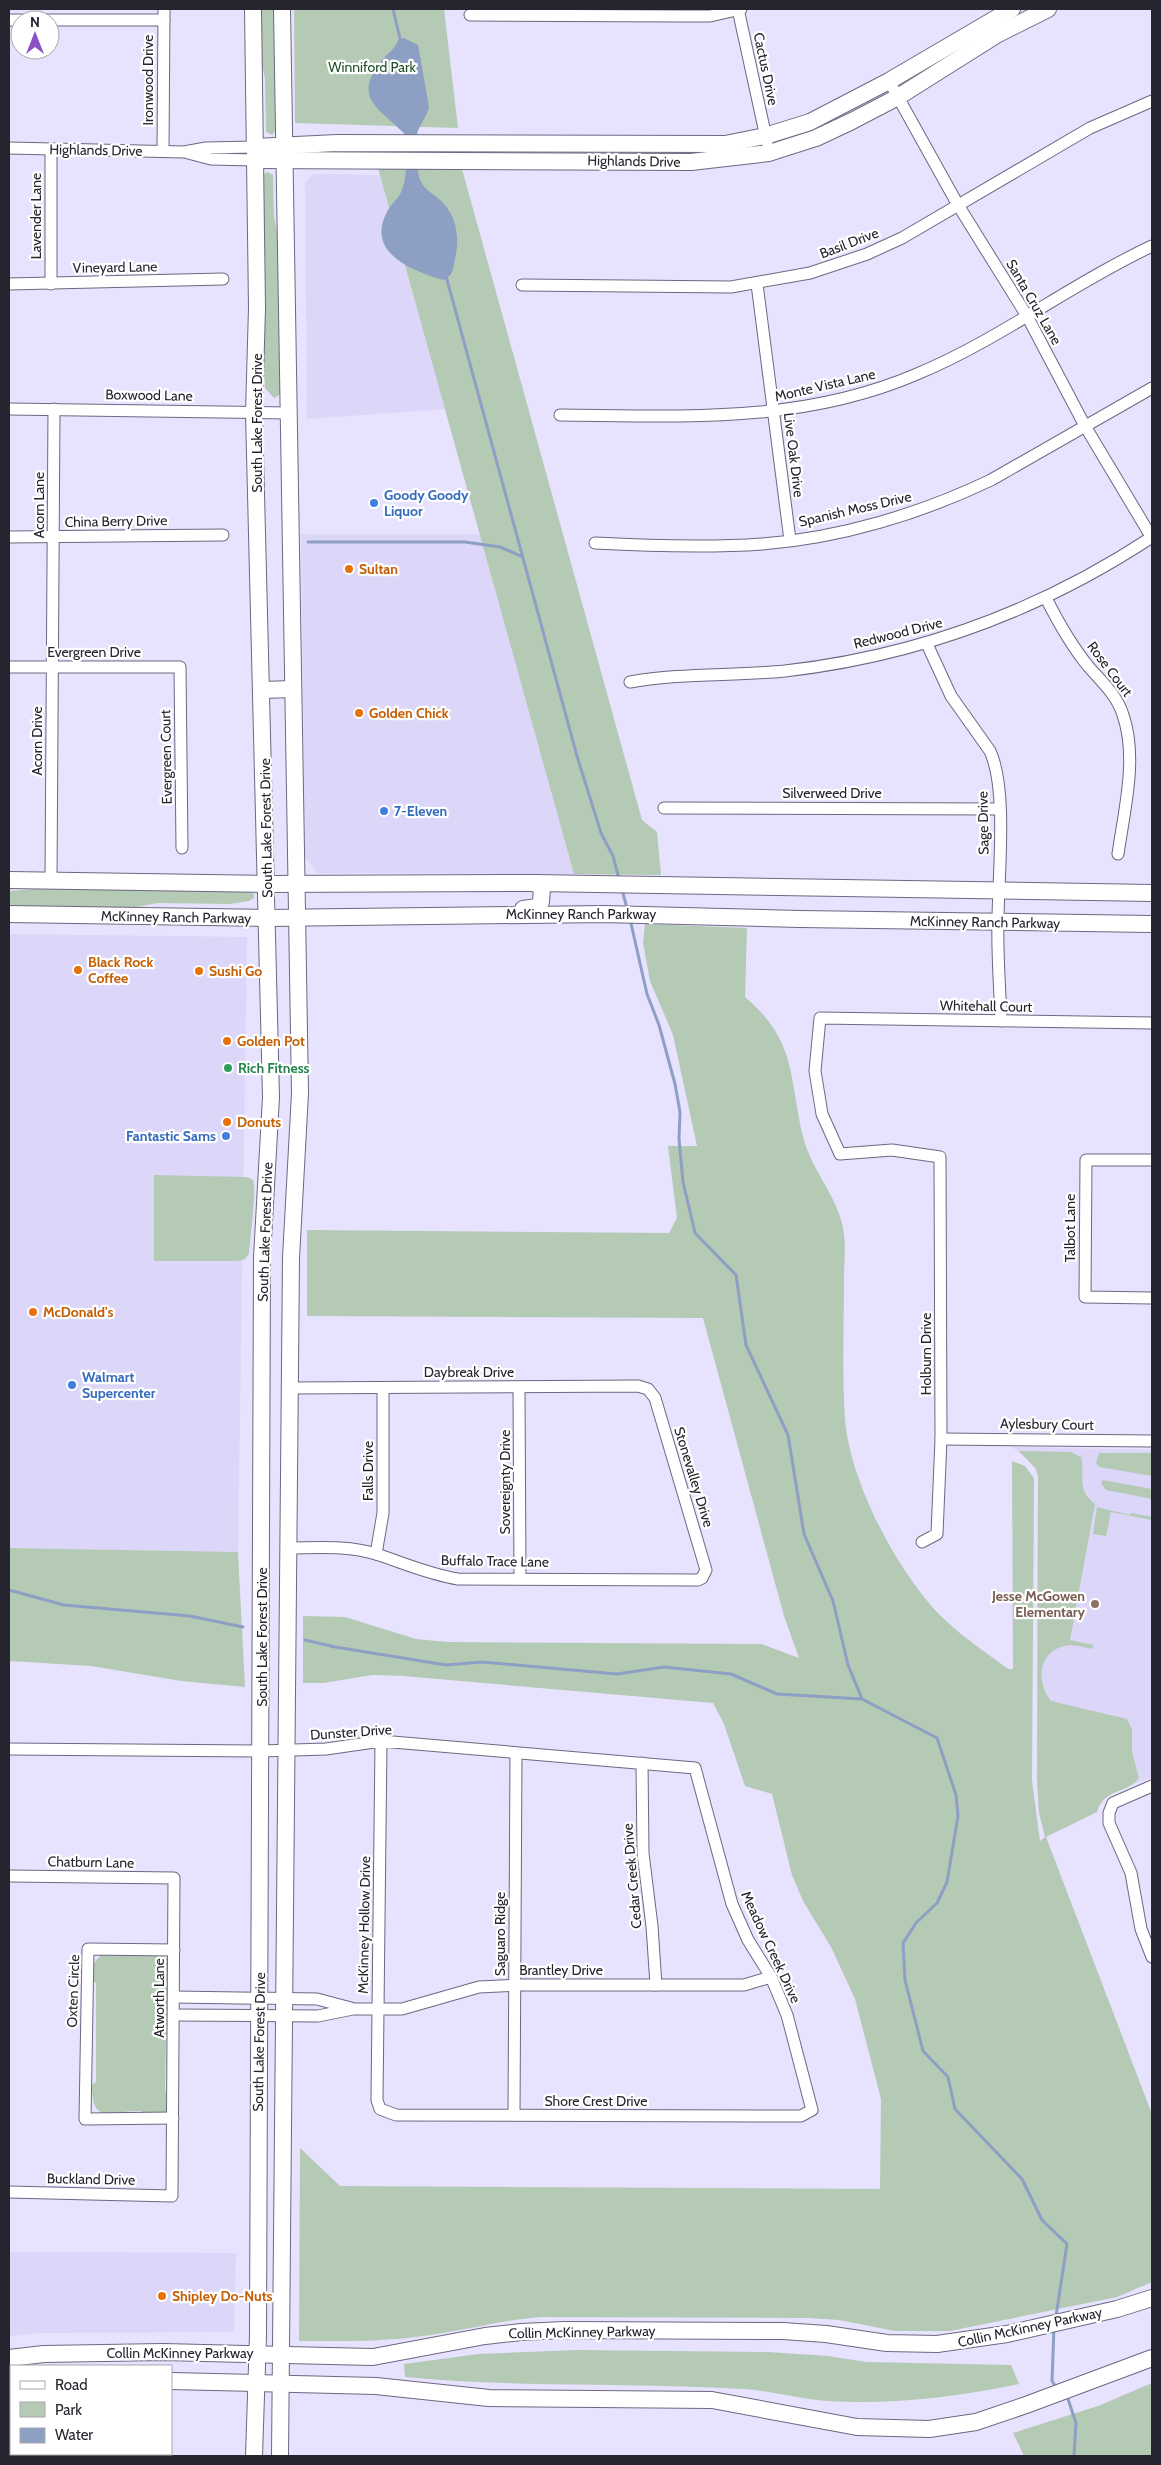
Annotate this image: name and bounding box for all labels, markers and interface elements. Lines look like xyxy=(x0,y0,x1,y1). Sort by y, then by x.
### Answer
north arrow xyxy=(10,10,60,60)
text: N xyxy=(30,13,40,31)
street label: Cactus Drive xyxy=(749,31,783,107)
street label: Ironwood Drive xyxy=(139,35,157,125)
park label: Winniford Park xyxy=(328,58,416,76)
street label: Highlands Drive xyxy=(49,140,143,160)
street label: Highlands Drive xyxy=(587,151,681,171)
street label: Lavender Lane xyxy=(27,173,45,259)
street label: Basil Drive xyxy=(817,224,881,262)
street label: Santa Cruz Lane xyxy=(1002,256,1066,348)
street label: Vineyard Lane xyxy=(73,257,157,277)
street label: South Lake Forest Drive xyxy=(248,353,266,493)
street label: Monte Vista Lane xyxy=(773,365,877,405)
street label: Boxwood Lane xyxy=(105,385,193,405)
street label: Live Oak Drive xyxy=(780,412,808,498)
street label: Acorn Lane xyxy=(30,472,48,538)
place label: Goody Goody Liquor xyxy=(384,486,469,520)
street label: Spanish Moss Drive xyxy=(797,487,913,531)
marker: Goody Goody Liquor xyxy=(368,497,380,509)
street label: China Berry Drive xyxy=(64,511,168,531)
place label: Sultan xyxy=(359,560,398,578)
marker: Sultan xyxy=(343,563,355,575)
street label: Redwood Drive xyxy=(852,613,944,653)
street label: Rose Court xyxy=(1083,638,1137,700)
street label: Evergreen Drive xyxy=(47,643,141,661)
place label: Golden Chick xyxy=(369,704,449,722)
street label: Acorn Drive xyxy=(28,706,46,776)
marker: Golden Chick xyxy=(353,707,365,719)
street label: Evergreen Court xyxy=(156,709,176,805)
street label: South Lake Forest Drive xyxy=(256,758,276,898)
street label: Silverweed Drive xyxy=(782,784,882,802)
street label: Sage Drive xyxy=(973,791,993,855)
place label: 7-Eleven xyxy=(394,802,447,820)
marker: 7-Eleven xyxy=(378,805,390,817)
street label: McKinney Ranch Parkway xyxy=(506,905,656,923)
street label: McKinney Ranch Parkway xyxy=(101,907,251,927)
street label: McKinney Ranch Parkway xyxy=(910,912,1060,932)
place label: Black Rock Coffee xyxy=(88,953,153,987)
place label: Sushi Go xyxy=(209,962,262,980)
marker: Black Rock Coffee xyxy=(72,964,84,976)
marker: Sushi Go xyxy=(193,965,205,977)
street label: Whitehall Court xyxy=(940,996,1033,1016)
place label: Golden Pot xyxy=(237,1032,305,1050)
marker: Golden Pot xyxy=(221,1035,233,1047)
place label: Rich Fitness xyxy=(238,1059,310,1077)
marker: Rich Fitness xyxy=(222,1062,234,1074)
place label: Donuts xyxy=(237,1113,281,1131)
marker: Donuts xyxy=(221,1116,233,1128)
place label: Fantastic Sams xyxy=(126,1127,216,1145)
marker: Fantastic Sams xyxy=(220,1130,232,1142)
street label: South Lake Forest Drive xyxy=(254,1162,276,1302)
street label: Talbot Lane xyxy=(1061,1194,1079,1262)
place label: McDonald's xyxy=(43,1303,113,1321)
marker: McDonald's xyxy=(27,1306,39,1318)
street label: Holburn Drive xyxy=(917,1313,935,1395)
street label: Daybreak Drive xyxy=(424,1363,514,1381)
place label: Walmart Supercenter xyxy=(82,1368,156,1402)
marker: Walmart Supercenter xyxy=(66,1379,78,1391)
street label: Aylesbury Court xyxy=(1000,1414,1094,1434)
street label: Stonevalley Drive xyxy=(670,1425,718,1529)
street label: Sovereignty Drive xyxy=(496,1429,514,1535)
street label: Falls Drive xyxy=(359,1441,377,1501)
street label: Buffalo Trace Lane xyxy=(441,1551,549,1571)
street label: South Lake Forest Drive xyxy=(253,1567,271,1707)
place label: Jesse McGowen Elementary xyxy=(991,1587,1085,1621)
marker: Jesse McGowen Elementary xyxy=(1089,1598,1101,1610)
street label: Dunster Drive xyxy=(310,1720,392,1744)
street label: Cedar Creek Drive xyxy=(618,1823,646,1929)
street label: Chatburn Lane xyxy=(47,1852,135,1872)
street label: McKinney Hollow Drive xyxy=(354,1856,374,1994)
street label: Meadow Creek Drive xyxy=(737,1888,805,2006)
street label: Saguaro Ridge xyxy=(491,1892,509,1976)
street label: Oxten Circle xyxy=(63,1954,83,2028)
street label: Atworth Lane xyxy=(150,1958,168,2038)
street label: Brantley Drive xyxy=(519,1961,603,1979)
street label: South Lake Forest Drive xyxy=(249,1972,269,2112)
street label: Shore Crest Drive xyxy=(545,2092,647,2110)
street label: Buckland Drive xyxy=(47,2169,135,2189)
place label: Shipley Do-Nuts xyxy=(172,2287,273,2305)
marker: Shipley Do-Nuts xyxy=(156,2290,168,2302)
street label: Collin McKinney Parkway xyxy=(956,2303,1104,2351)
street label: Collin McKinney Parkway xyxy=(508,2322,656,2342)
street label: Collin McKinney Parkway xyxy=(106,2344,254,2362)
legend xyxy=(10,2365,172,2455)
text: Road xyxy=(55,2376,88,2394)
text: Park xyxy=(55,2401,82,2419)
text: Water xyxy=(55,2426,93,2444)

